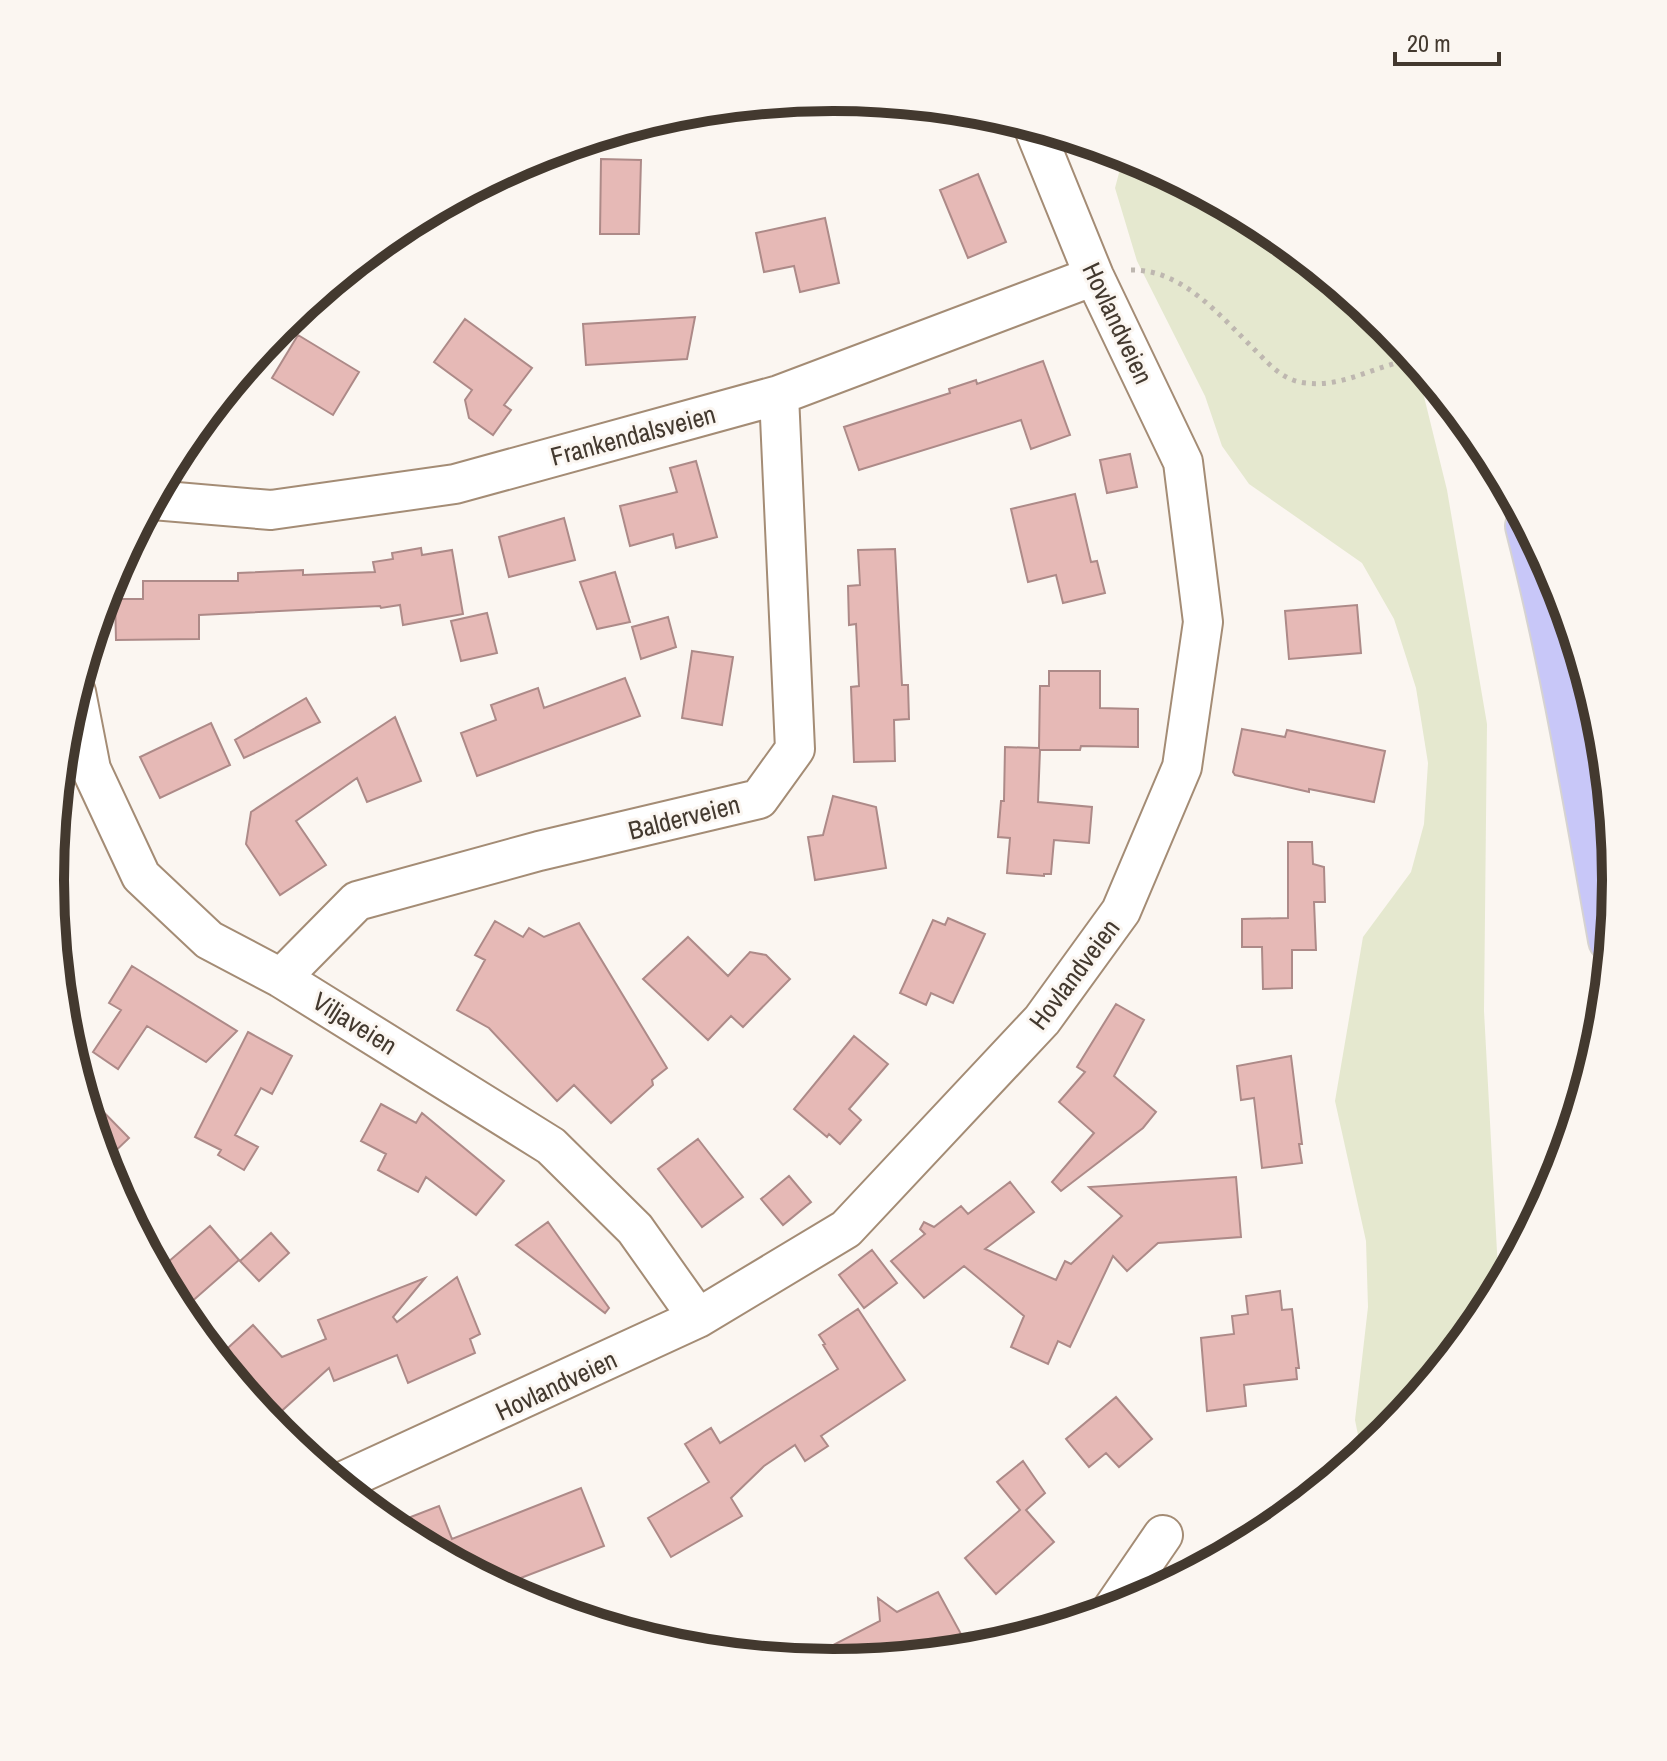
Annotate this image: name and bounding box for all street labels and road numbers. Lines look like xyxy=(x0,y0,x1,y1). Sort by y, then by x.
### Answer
street label: Hovlandveien xyxy=(1075,257,1161,389)
street label: Frankendalsveien xyxy=(547,396,719,474)
street label: Balderveien xyxy=(625,786,743,848)
street label: Hovlandveien xyxy=(1021,911,1127,1037)
street label: Viljaveien xyxy=(306,983,404,1063)
street label: Hovlandveien xyxy=(490,1342,622,1428)

